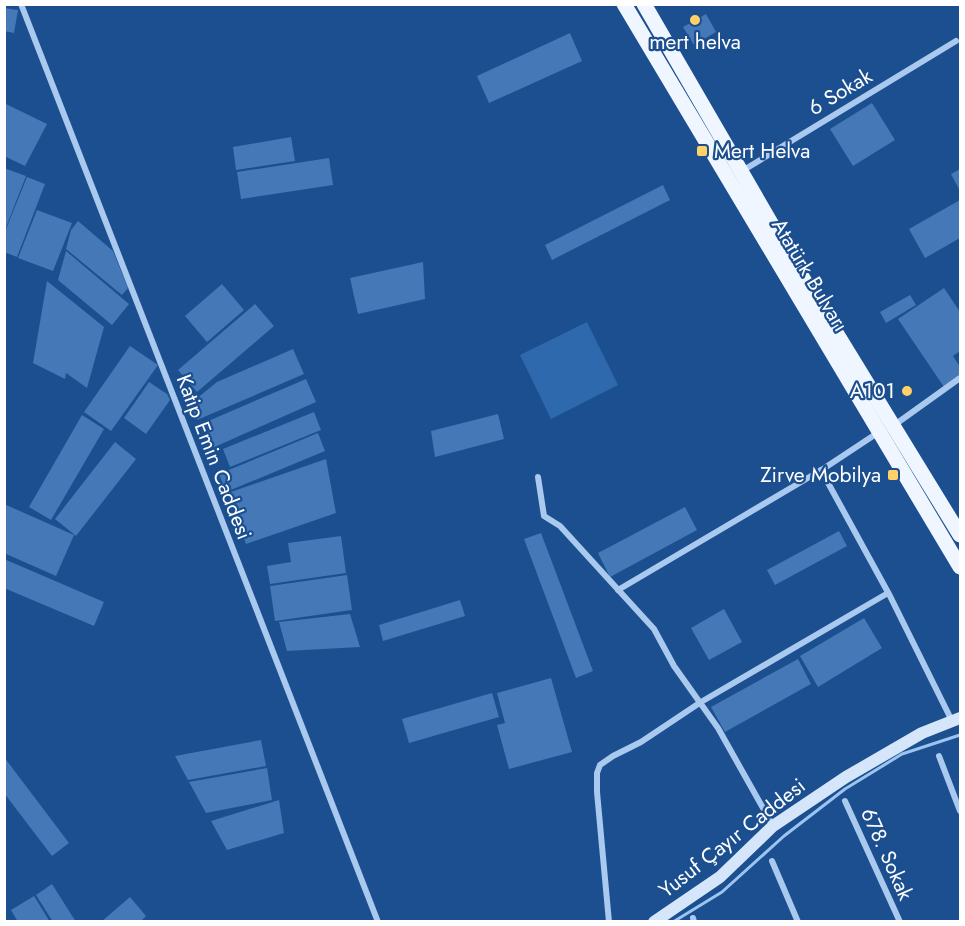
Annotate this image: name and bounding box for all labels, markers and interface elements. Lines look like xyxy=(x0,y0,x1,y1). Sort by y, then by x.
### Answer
marker: mert helva xyxy=(688,13,702,27)
place label: mert helva xyxy=(649,27,741,57)
street label: 6 Sokak xyxy=(802,61,878,123)
place label: Mert Helva xyxy=(714,136,810,166)
marker: Mert Helva xyxy=(695,144,709,158)
street label: Atatürk Bulvarı xyxy=(764,213,856,337)
street label: Katip Emin Caddesi xyxy=(169,370,259,544)
place label: A101 xyxy=(850,376,895,406)
marker: A101 xyxy=(900,384,914,398)
place label: Zirve Mobilya xyxy=(760,460,881,490)
marker: Zirve Mobilya xyxy=(886,468,900,482)
street label: Yusuf Çayır Caddesi xyxy=(652,771,812,905)
street label: 678. Sokak xyxy=(853,803,921,906)

